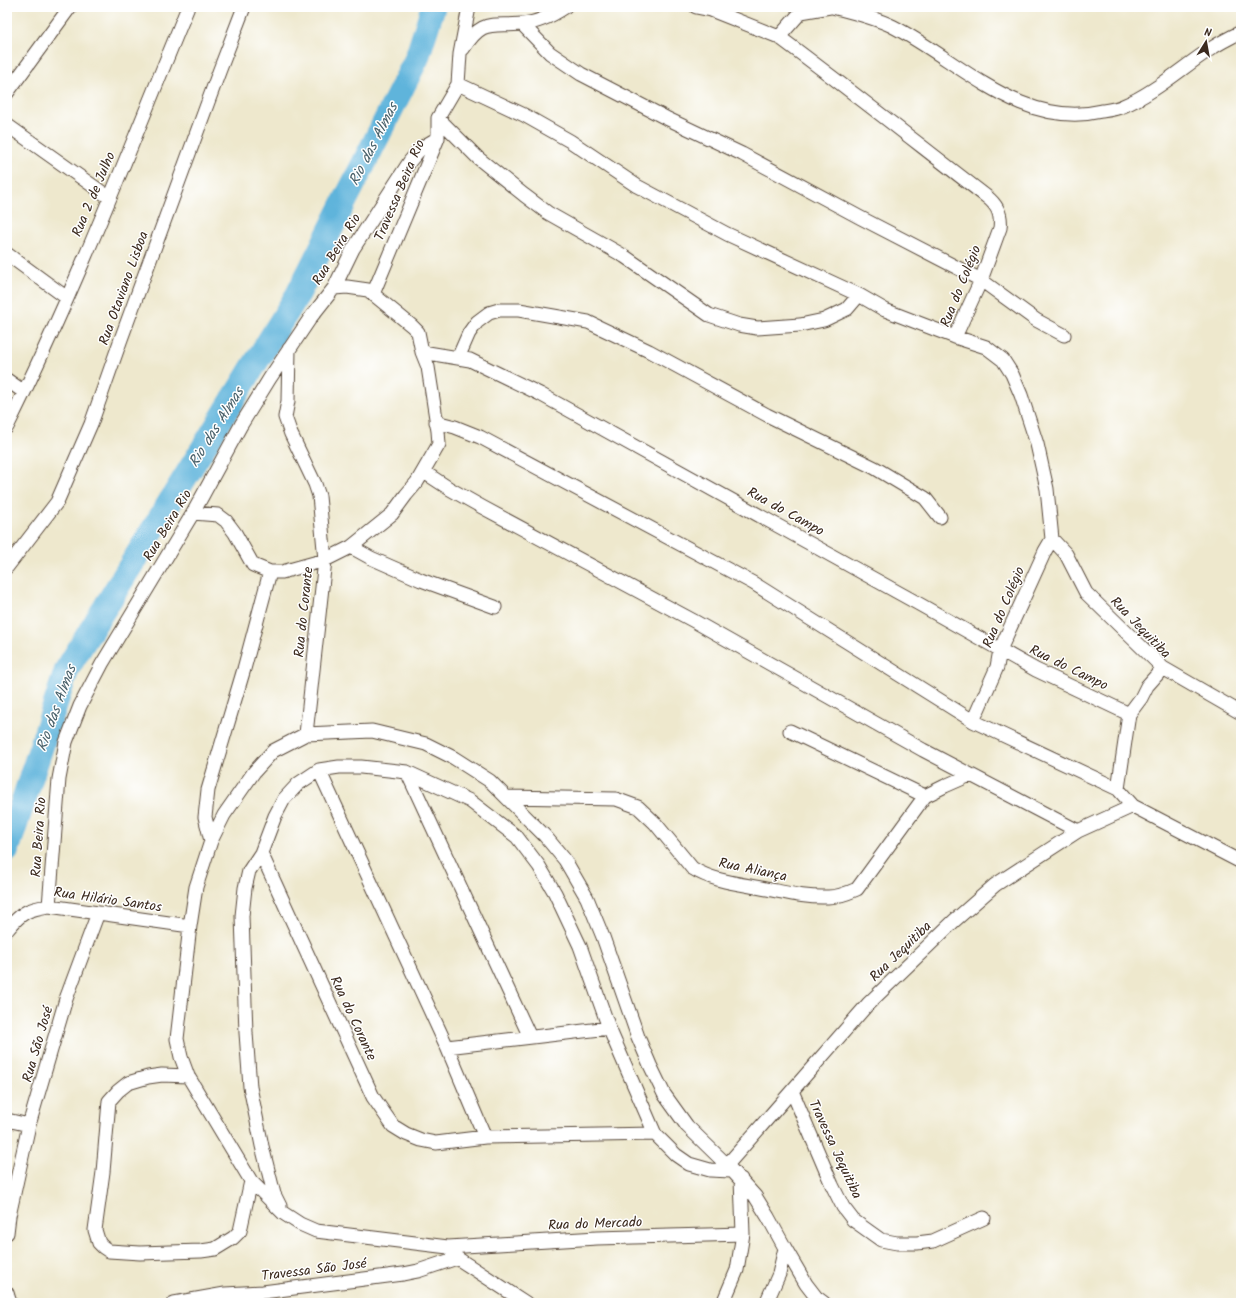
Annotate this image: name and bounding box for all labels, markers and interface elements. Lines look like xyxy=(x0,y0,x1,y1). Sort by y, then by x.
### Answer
north arrow xyxy=(1186,22,1226,62)
text: N xyxy=(1203,24,1213,43)
water label: Rio das Almas xyxy=(343,97,406,190)
street label: Travessa Beira Rio xyxy=(369,136,431,245)
street label: Rua 2 de Julho xyxy=(66,149,122,240)
street label: Rua Beira Rio xyxy=(307,209,367,290)
street label: Rua Otaviano Lisboa xyxy=(93,228,155,349)
street label: Rua do Colégio xyxy=(934,242,987,331)
water label: Rio das Almas xyxy=(183,382,252,472)
street label: Rua do Campo xyxy=(743,482,828,542)
street label: Rua Beira Rio xyxy=(138,485,198,566)
street label: Rua do Colégio xyxy=(977,563,1031,652)
street label: Rua do Corante xyxy=(288,565,320,659)
street label: Rua Jequitiba xyxy=(1105,592,1176,664)
street label: Rua do Campo xyxy=(1025,639,1112,696)
water label: Rio das Almas xyxy=(30,660,84,755)
street label: Rua Beira Rio xyxy=(25,796,53,878)
street label: Rua Aliança xyxy=(717,852,789,888)
street label: Rua Hilário Santos xyxy=(52,882,163,918)
street label: Rua Jequitiba xyxy=(865,916,937,987)
street label: Rua do Corante xyxy=(324,972,383,1065)
street label: Rua São José xyxy=(17,1003,60,1085)
street label: Travessa Jequitiba xyxy=(802,1096,868,1203)
street label: Rua do Mercado xyxy=(548,1211,642,1237)
street label: Travessa São José xyxy=(260,1253,369,1287)

